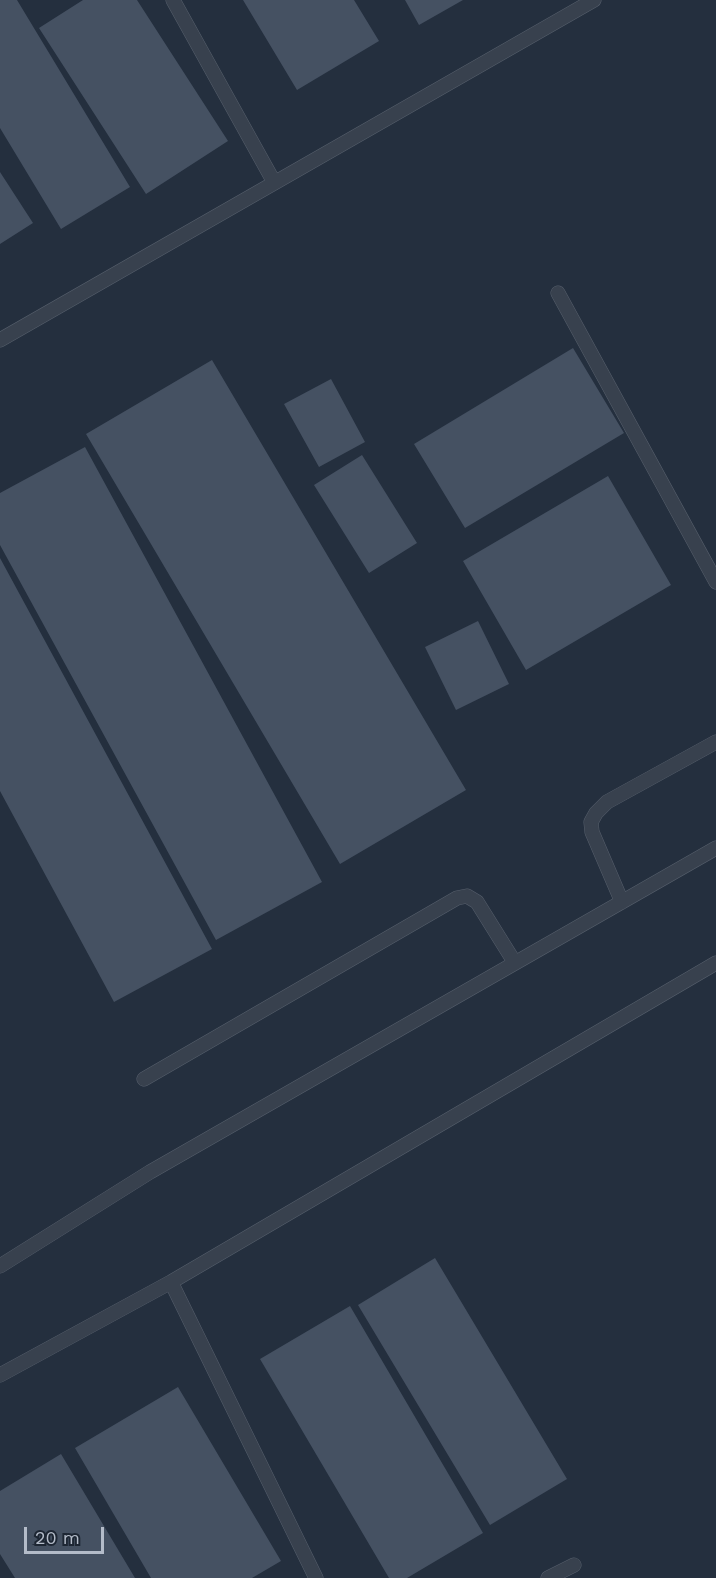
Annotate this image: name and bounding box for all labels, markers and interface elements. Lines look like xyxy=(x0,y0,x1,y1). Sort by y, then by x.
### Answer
scale bar xyxy=(27,1515,106,1553)
text: 20 m xyxy=(35,1527,80,1548)

